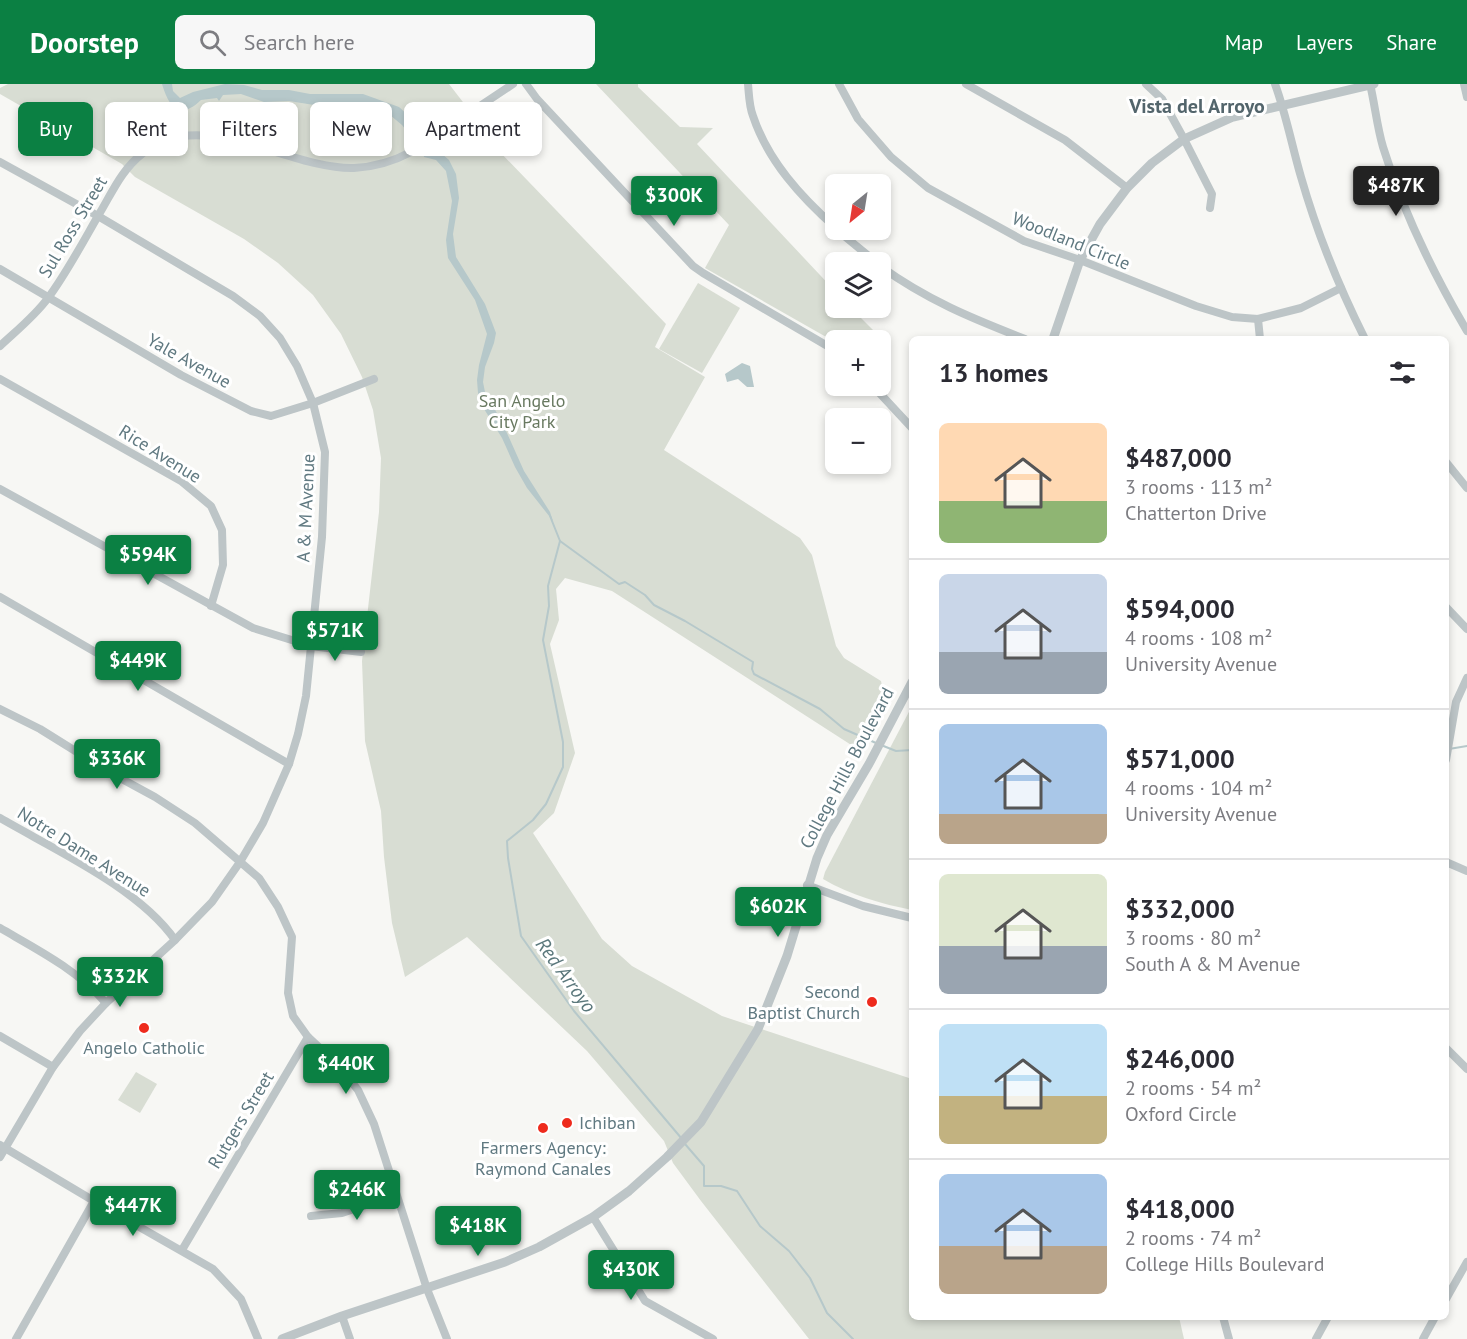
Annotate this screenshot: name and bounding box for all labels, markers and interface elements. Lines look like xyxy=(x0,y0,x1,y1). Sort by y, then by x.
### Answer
search box xyxy=(175,15,595,69)
text: Doorstep xyxy=(30,24,139,61)
icon: search xyxy=(196,26,229,59)
text: Search here xyxy=(244,28,355,56)
text: Map xyxy=(1225,29,1263,56)
text: Layers xyxy=(1296,29,1353,56)
text: Share xyxy=(1386,29,1437,56)
district label: Vista del Arroyo xyxy=(1128,93,1265,119)
chip: Buy xyxy=(18,102,93,156)
chip: Rent xyxy=(105,102,188,156)
chip: Filters xyxy=(200,102,298,156)
chip: New xyxy=(310,102,392,156)
chip: Apartment xyxy=(404,102,542,156)
pin: $487K xyxy=(1354,166,1438,217)
street label: Sul Ross Street xyxy=(33,172,112,282)
text: $487K xyxy=(1367,172,1425,198)
north arrow xyxy=(825,174,891,240)
map controls xyxy=(825,174,891,474)
pin: $300K xyxy=(632,176,716,227)
text: $300K xyxy=(645,182,703,208)
street label: Woodland Circle xyxy=(1009,206,1134,275)
button: layers xyxy=(825,252,891,318)
street label: Yale Avenue xyxy=(143,328,235,393)
button: + xyxy=(825,330,891,396)
text: 13 homes xyxy=(939,356,1048,389)
icon: filters xyxy=(1386,356,1419,389)
park label: San Angelo City Park xyxy=(479,389,565,433)
button: − xyxy=(825,408,891,474)
street label: Rice Avenue xyxy=(115,419,206,488)
text: $487,000 xyxy=(1125,441,1232,474)
icon: home xyxy=(987,447,1059,519)
street label: A & M Avenue xyxy=(291,453,320,563)
text: 3 rooms · 113 m² xyxy=(1125,474,1272,500)
text: Chatterton Drive xyxy=(1125,500,1267,526)
pin: $594K xyxy=(106,535,190,586)
text: $594K xyxy=(119,541,177,567)
text: $594,000 xyxy=(1125,592,1235,625)
icon: home xyxy=(987,598,1059,670)
pin: $571K xyxy=(293,611,377,662)
text: $571K xyxy=(306,617,364,643)
text: 4 rooms · 108 m² xyxy=(1125,625,1272,651)
pin: $449K xyxy=(96,641,180,692)
text: $449K xyxy=(109,647,167,673)
text: University Avenue xyxy=(1125,651,1277,677)
street label: College Hills Boulevard xyxy=(794,683,899,852)
pin: $336K xyxy=(75,739,159,790)
text: $571,000 xyxy=(1125,742,1235,775)
text: $336K xyxy=(88,745,146,771)
icon: home xyxy=(987,748,1059,820)
text: 4 rooms · 104 m² xyxy=(1125,775,1272,801)
street label: Notre Dame Avenue xyxy=(13,801,155,902)
text: University Avenue xyxy=(1125,801,1277,827)
pin: $602K xyxy=(736,887,820,938)
text: $332,000 xyxy=(1125,892,1235,925)
text: $602K xyxy=(749,893,807,919)
icon: home xyxy=(987,898,1059,970)
text: 3 rooms · 80 m² xyxy=(1125,925,1261,951)
water label: Red Arroyo xyxy=(530,932,602,1018)
text: South A & M Avenue xyxy=(1125,951,1300,977)
pin: $332K xyxy=(78,957,162,1008)
text: $332K xyxy=(91,963,149,989)
place label: Second Baptist Church xyxy=(748,980,860,1024)
marker: Second Baptist Church xyxy=(865,995,879,1009)
marker: Angelo Catholic xyxy=(137,1021,151,1035)
place label: Angelo Catholic xyxy=(83,1036,205,1059)
text: $246,000 xyxy=(1125,1042,1235,1075)
pin: $440K xyxy=(304,1044,388,1095)
icon: home xyxy=(987,1048,1059,1120)
text: $440K xyxy=(317,1050,375,1076)
street label: Rutgers Street xyxy=(203,1067,279,1173)
text: 2 rooms · 54 m² xyxy=(1125,1075,1261,1101)
text: Oxford Circle xyxy=(1125,1101,1237,1127)
place label: Ichiban xyxy=(579,1111,636,1134)
marker: Ichiban xyxy=(560,1116,574,1130)
marker: Farmers Agency: Raymond Canales xyxy=(536,1121,550,1135)
place label: Farmers Agency: Raymond Canales xyxy=(475,1136,611,1180)
pin: $246K xyxy=(315,1170,399,1221)
text: $246K xyxy=(328,1176,386,1202)
pin: $447K xyxy=(91,1186,175,1237)
text: $447K xyxy=(104,1192,162,1218)
text: $418,000 xyxy=(1125,1192,1235,1225)
icon: home xyxy=(987,1198,1059,1270)
pin: $418K xyxy=(436,1206,520,1257)
text: $418K xyxy=(449,1212,507,1238)
text: 2 rooms · 74 m² xyxy=(1125,1225,1261,1251)
pin: $430K xyxy=(589,1250,673,1301)
text: College Hills Boulevard xyxy=(1125,1251,1324,1277)
text: $430K xyxy=(602,1256,660,1282)

